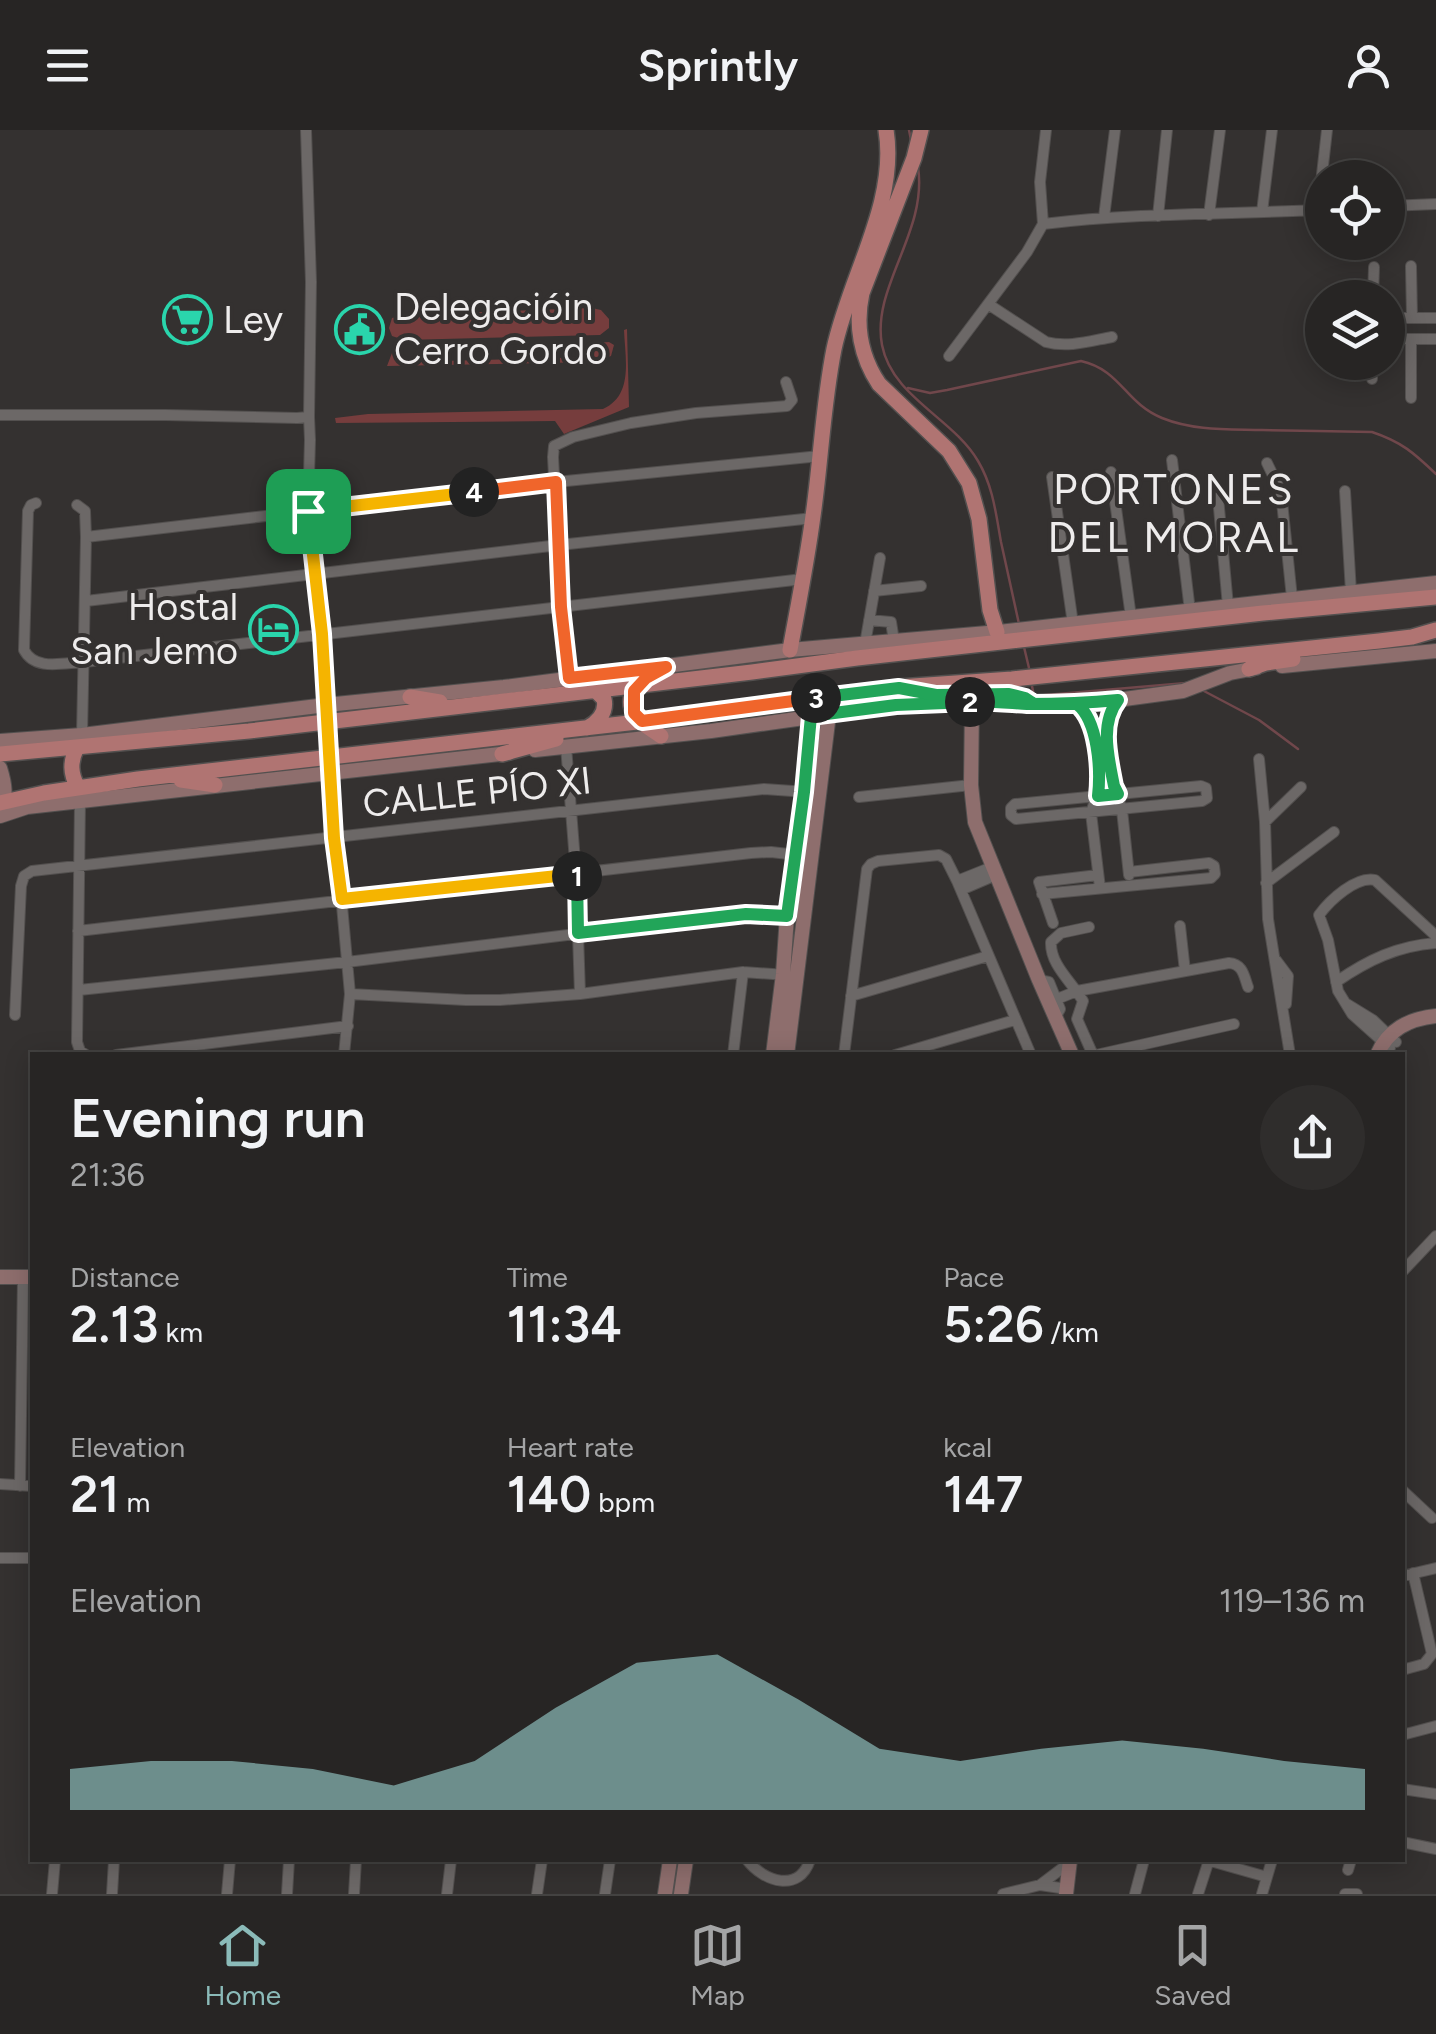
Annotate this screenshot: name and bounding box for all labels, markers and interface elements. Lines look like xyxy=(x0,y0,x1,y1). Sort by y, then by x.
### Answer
icon: menu xyxy=(40,38,95,93)
text: Sprintly xyxy=(638,38,798,92)
icon: person xyxy=(1341,38,1396,93)
map controls xyxy=(1305,160,1405,380)
button: locate xyxy=(1305,160,1405,260)
button: layers xyxy=(1305,280,1405,380)
place label: Delegacióin Cerro Gordo xyxy=(394,284,607,374)
supermarket icon: Ley xyxy=(162,294,214,346)
place label: Ley xyxy=(223,297,283,343)
public building icon: Delegacióin Cerro Gordo xyxy=(333,303,385,355)
district label: PORTONES DEL MORAL xyxy=(1047,464,1301,563)
pin: 4 xyxy=(449,467,499,517)
pin xyxy=(266,469,351,554)
text: 4 xyxy=(465,475,483,509)
icon: arrive xyxy=(281,484,336,539)
place label: Hostal San Jemo xyxy=(70,584,238,674)
hotel icon: Hostal San Jemo xyxy=(247,603,299,655)
pin: 3 xyxy=(791,673,841,723)
pin: 2 xyxy=(945,677,995,727)
text: 3 xyxy=(808,681,824,715)
text: 2 xyxy=(962,685,978,719)
street label: CALLE PÍO XI xyxy=(361,757,593,827)
pin: 1 xyxy=(552,851,602,901)
text: 1 xyxy=(571,859,583,893)
text: Evening run xyxy=(70,1085,366,1151)
button: share xyxy=(1260,1085,1365,1190)
text: 21:36 xyxy=(70,1156,145,1194)
text: Distance xyxy=(70,1260,180,1294)
text: Time xyxy=(507,1260,568,1294)
text: Pace xyxy=(943,1260,1004,1294)
text: 2.13 xyxy=(70,1294,159,1355)
text: 11:34 xyxy=(507,1294,622,1355)
text: 5:26 xyxy=(943,1294,1044,1355)
text: km xyxy=(159,1315,203,1349)
text: /km xyxy=(1044,1315,1099,1349)
text: Elevation xyxy=(70,1430,185,1464)
text: Heart rate xyxy=(507,1430,634,1464)
text: kcal xyxy=(943,1430,992,1464)
text: 21 xyxy=(70,1464,120,1525)
text: 140 xyxy=(507,1464,591,1525)
text: 147 xyxy=(943,1464,1023,1525)
text: m xyxy=(120,1485,150,1519)
text: bpm xyxy=(591,1485,655,1519)
text: Elevation xyxy=(70,1582,202,1620)
text: 119–136 m xyxy=(1219,1582,1365,1620)
tab: Home xyxy=(205,1918,281,2012)
tab: Map xyxy=(690,1918,745,2012)
tab: Saved xyxy=(1154,1918,1231,2012)

